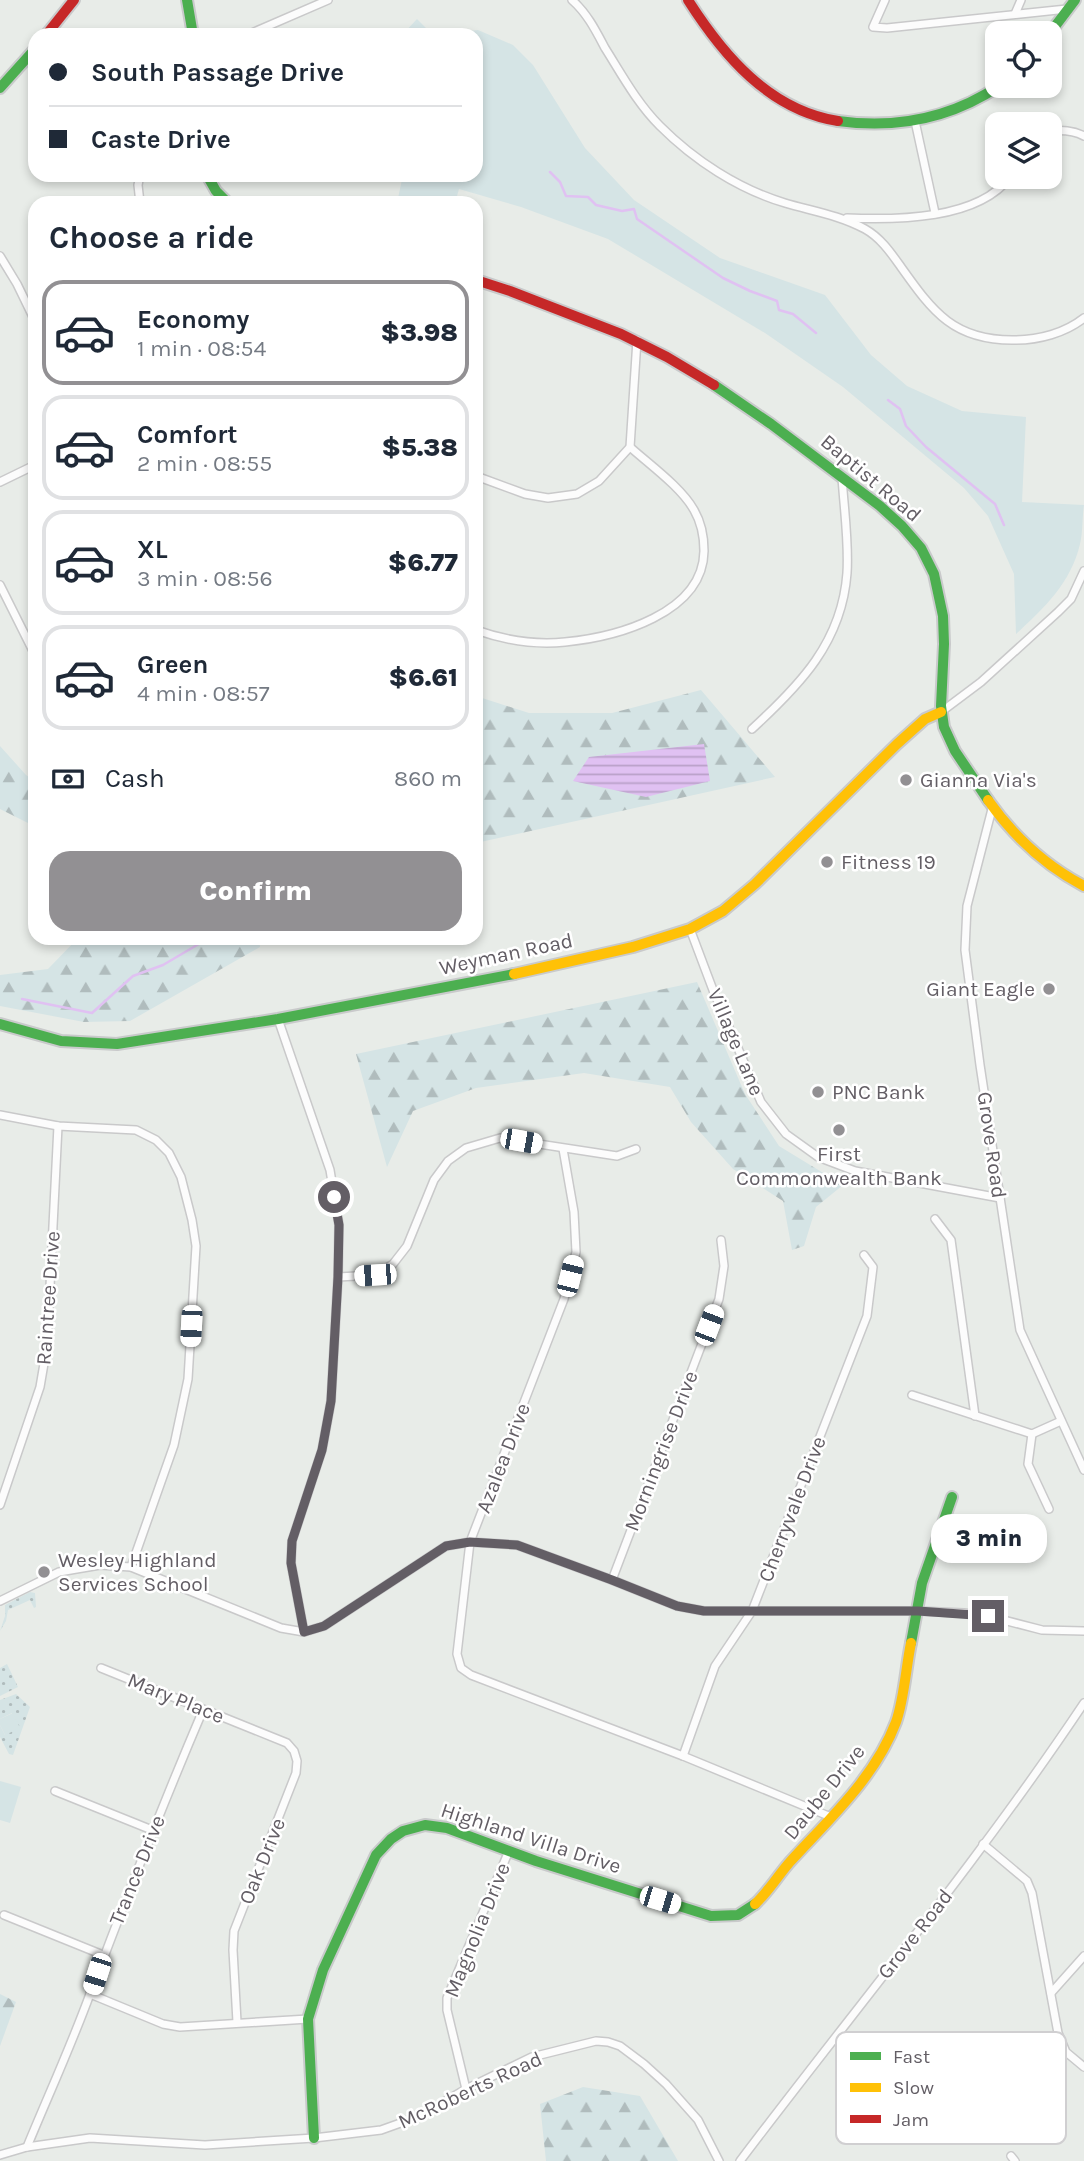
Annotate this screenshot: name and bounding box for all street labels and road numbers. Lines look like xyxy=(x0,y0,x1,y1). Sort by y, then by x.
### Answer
street label: Baptist Road xyxy=(816,429,926,527)
street label: Weyman Road xyxy=(437,928,575,980)
street label: Village Lane xyxy=(703,985,769,1099)
street label: Grove Road xyxy=(973,1090,1011,1200)
street label: Raintree Drive xyxy=(31,1230,65,1366)
street label: Morningrise Drive xyxy=(619,1367,703,1535)
street label: Azalea Drive xyxy=(471,1400,535,1516)
street label: Cherryvale Drive xyxy=(753,1433,831,1585)
street label: Mary Place xyxy=(124,1668,228,1728)
street label: Daube Drive xyxy=(778,1740,870,1844)
street label: Highland Villa Drive xyxy=(438,1798,624,1878)
street label: Trance Drive xyxy=(104,1812,170,1928)
street label: Oak Drive xyxy=(234,1814,290,1908)
street label: Magnolia Drive xyxy=(439,1859,515,2001)
street label: Grove Road xyxy=(873,1884,957,1984)
street label: McRoberts Road xyxy=(394,2046,546,2134)

